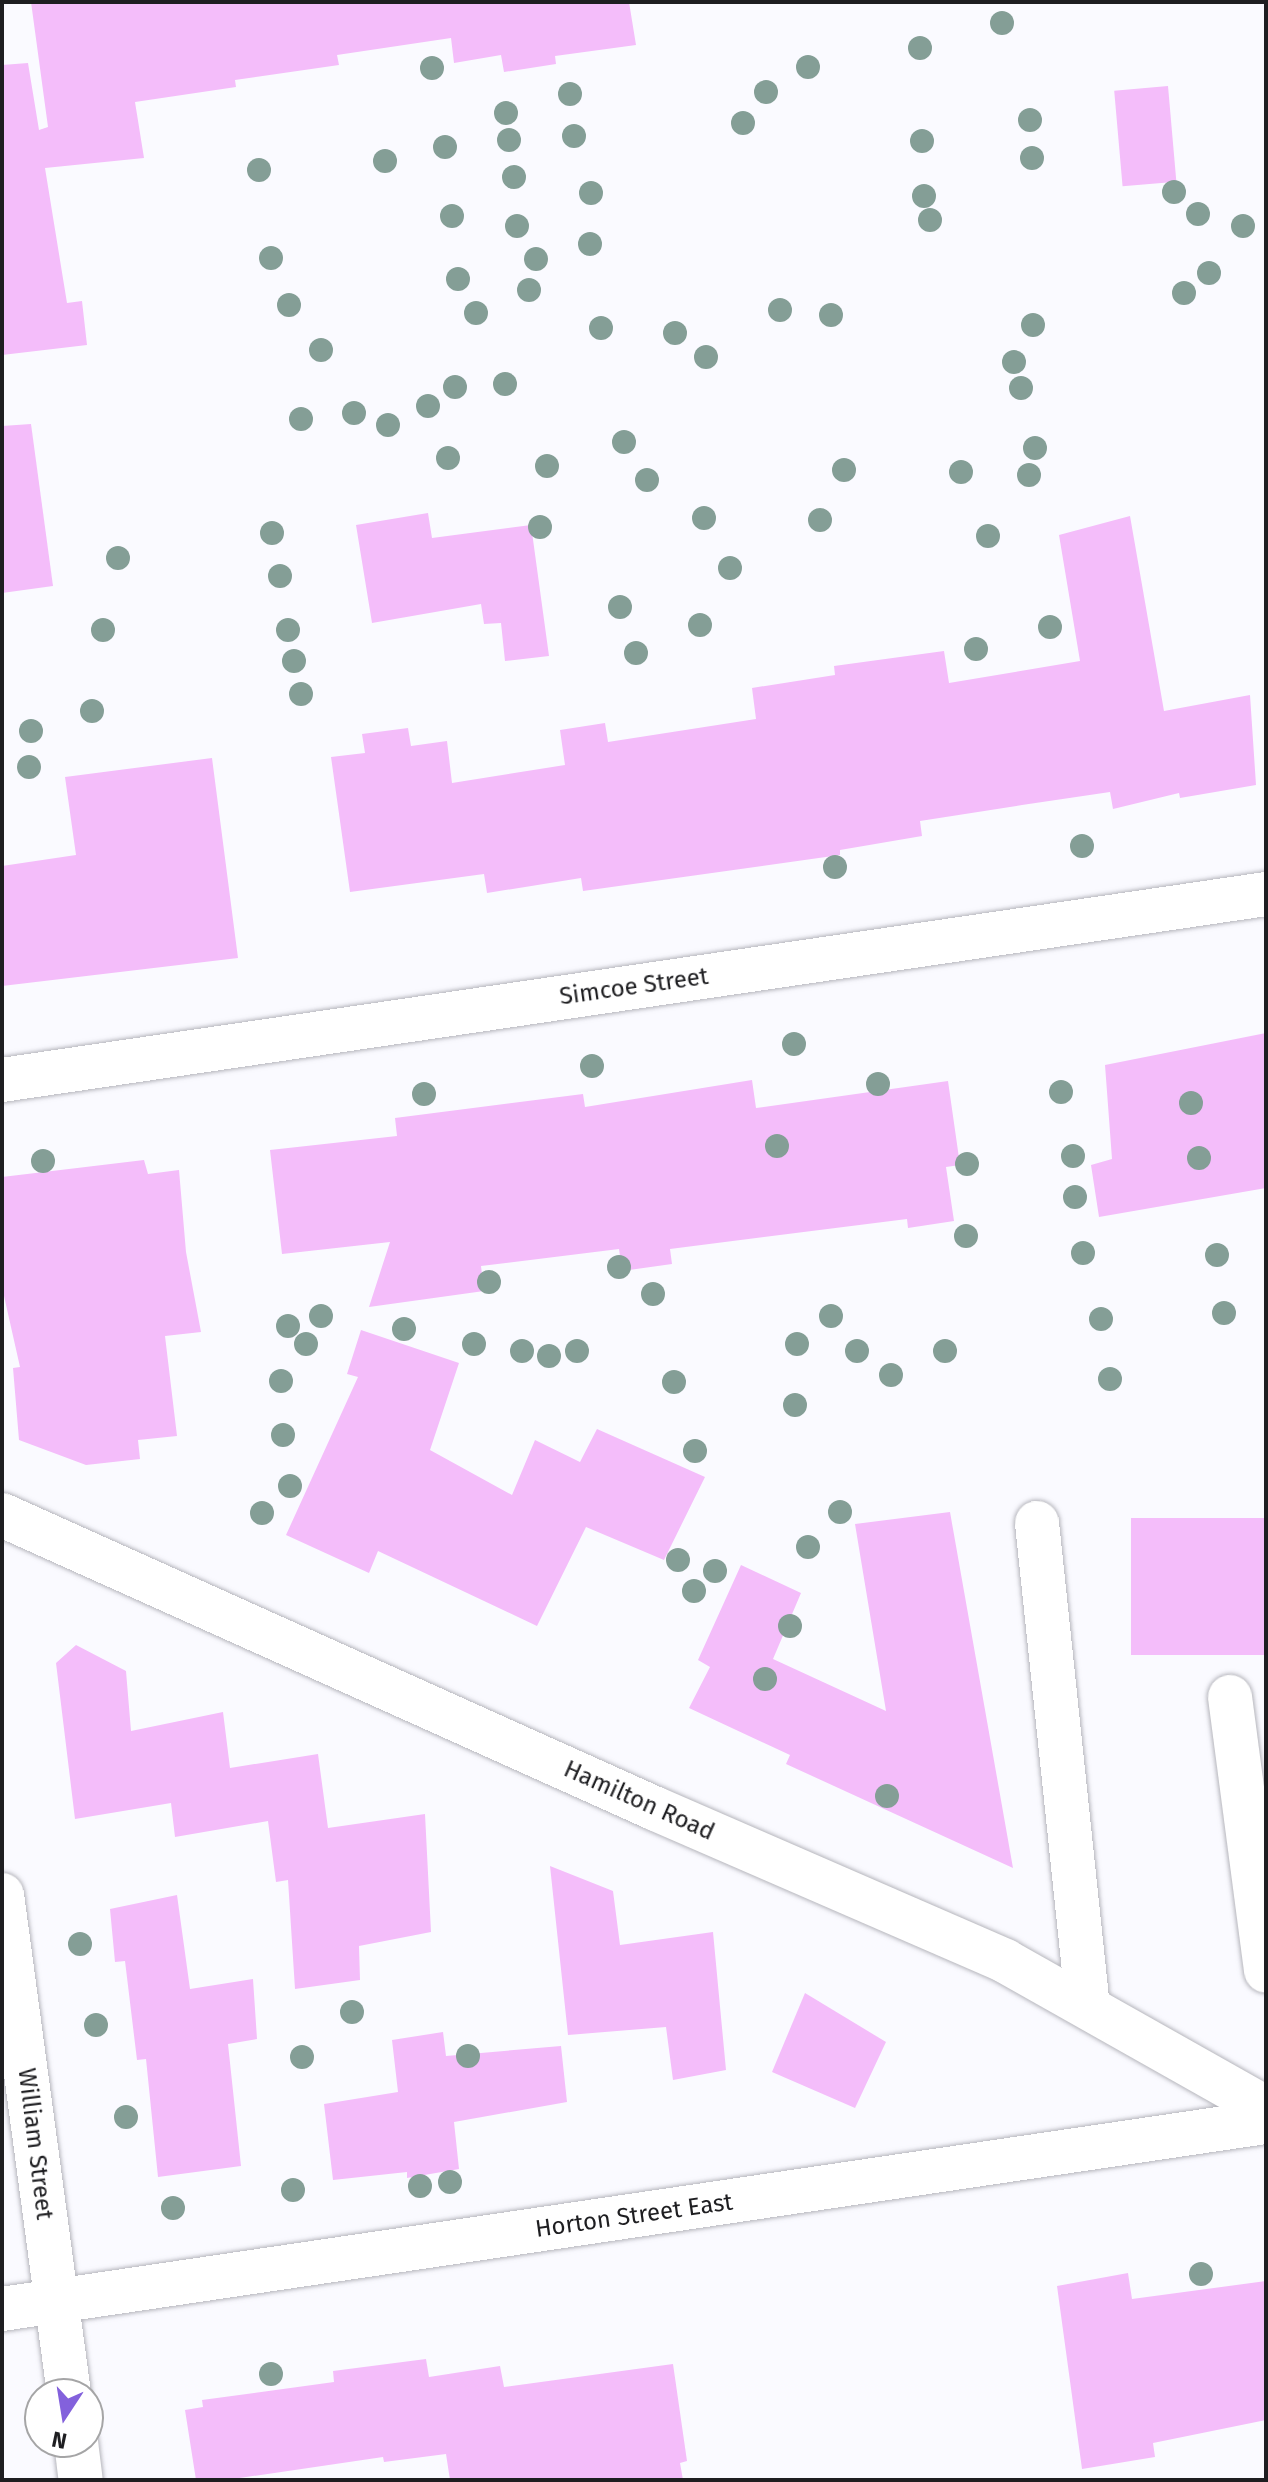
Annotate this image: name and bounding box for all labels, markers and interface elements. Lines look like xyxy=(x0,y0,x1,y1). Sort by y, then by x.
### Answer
street label: Simcoe Street xyxy=(558,962,710,1012)
street label: Hamilton Road xyxy=(559,1755,719,1847)
street label: William Street xyxy=(11,2067,59,2221)
street label: Horton Street East xyxy=(533,2188,735,2244)
north arrow xyxy=(24,2378,104,2458)
text: N xyxy=(49,2425,69,2455)

